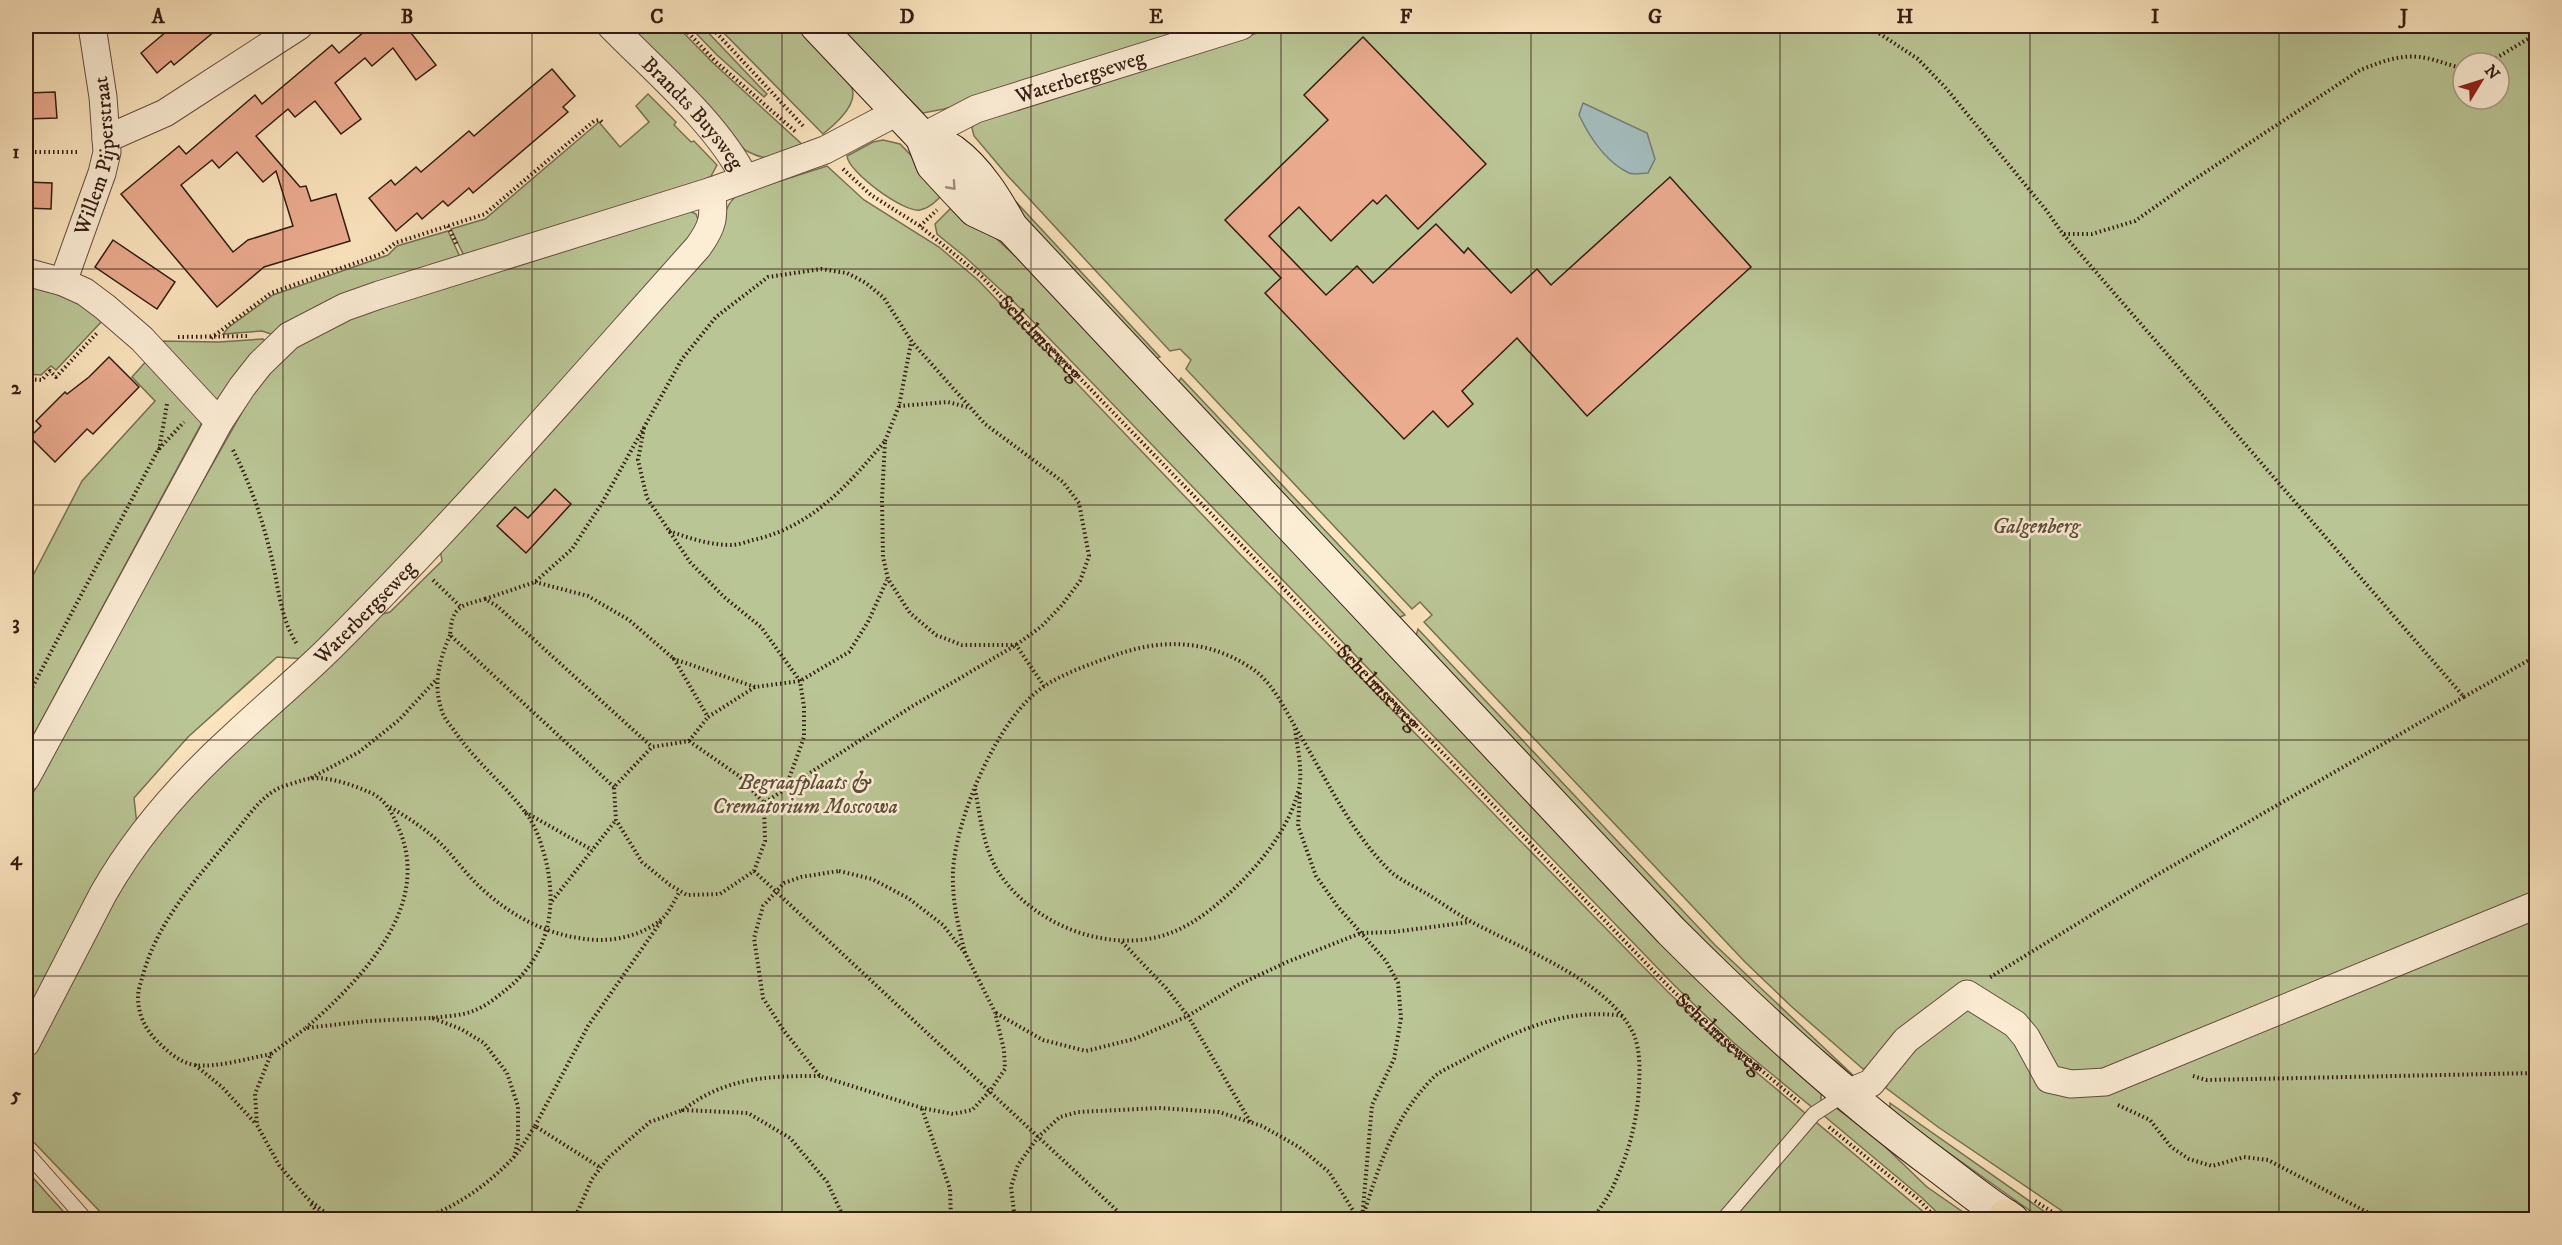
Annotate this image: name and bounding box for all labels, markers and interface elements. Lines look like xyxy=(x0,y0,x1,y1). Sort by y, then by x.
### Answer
text: A xyxy=(151,5,166,30)
text: B xyxy=(401,5,413,30)
text: C xyxy=(650,5,664,30)
text: D xyxy=(900,5,915,30)
text: E xyxy=(1149,5,1163,30)
text: F xyxy=(1400,5,1413,30)
text: G xyxy=(1648,5,1662,30)
text: H xyxy=(1897,5,1914,30)
text: I xyxy=(2151,5,2159,30)
text: J xyxy=(2398,5,2408,30)
street label: Waterbergseweg xyxy=(1011,45,1149,110)
north arrow xyxy=(2451,51,2511,111)
street label: Brandts Buysweg xyxy=(636,52,750,175)
text: N xyxy=(2480,61,2504,84)
street label: Willem Pijperstraat xyxy=(69,74,121,240)
text: 1 xyxy=(12,140,20,165)
one-way arrow xyxy=(945,179,956,190)
street label: Schelmseweg xyxy=(993,290,1088,388)
text: 2 xyxy=(11,376,22,401)
park label: Galgenberg xyxy=(1992,514,2081,540)
street label: Waterbergseweg xyxy=(308,555,423,671)
text: 3 xyxy=(12,611,20,636)
street label: Schelmseweg xyxy=(1330,639,1426,737)
park label: Begraafplaats & Crematorium Moscowa xyxy=(712,770,898,820)
text: 4 xyxy=(10,847,23,872)
street label: Schelmseweg xyxy=(1669,988,1769,1081)
text: 5 xyxy=(10,1083,21,1108)

